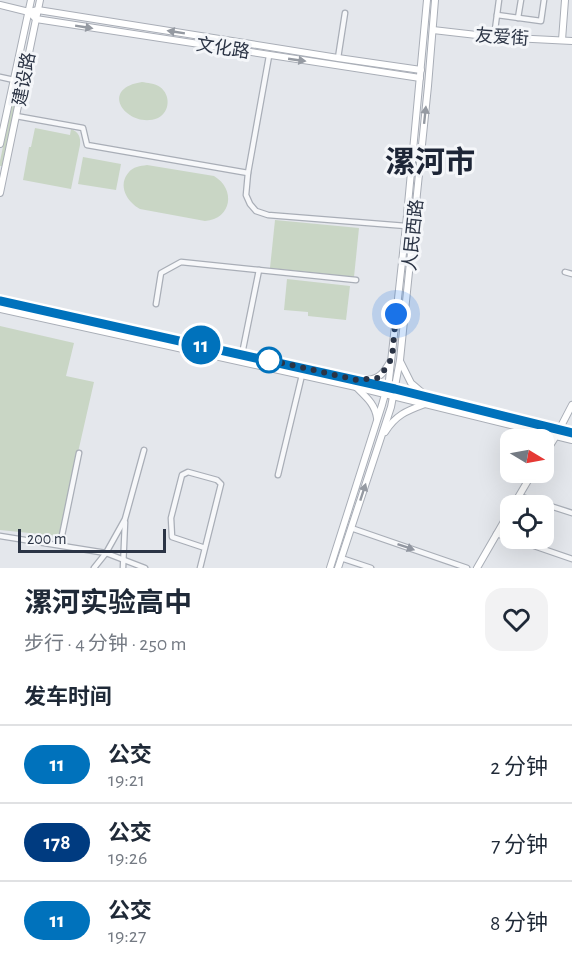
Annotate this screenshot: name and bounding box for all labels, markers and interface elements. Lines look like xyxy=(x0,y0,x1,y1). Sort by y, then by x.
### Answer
one-way arrow xyxy=(75,22,94,31)
street label: 友爱街 xyxy=(474,25,530,49)
one-way arrow xyxy=(167,28,186,37)
street label: 文化路 xyxy=(195,34,251,62)
street label: 建设路 xyxy=(9,51,39,107)
one-way arrow xyxy=(288,55,307,64)
one-way arrow xyxy=(420,106,430,125)
district label: 漯河市 xyxy=(385,146,475,178)
street label: 人民西路 xyxy=(399,198,427,272)
your location xyxy=(381,299,411,329)
line badge: 11 xyxy=(174,326,228,364)
text: 11 xyxy=(193,335,209,356)
unlabelled marker xyxy=(256,347,282,373)
north arrow xyxy=(500,429,554,483)
map controls xyxy=(500,429,554,549)
one-way arrow xyxy=(358,483,368,501)
button: locate xyxy=(500,495,554,549)
scale bar xyxy=(18,526,166,554)
text: 200 m xyxy=(27,531,67,547)
one-way arrow xyxy=(397,543,415,553)
button: heart xyxy=(485,588,548,651)
text: 漯河实验高中 xyxy=(24,590,192,618)
text: 步行 · 4 分钟 · 250 m xyxy=(24,634,187,654)
text: 发车时间 xyxy=(24,686,112,708)
text: 公交 xyxy=(108,744,152,766)
text: 11 xyxy=(49,754,65,775)
text: 2 分钟 xyxy=(490,756,548,778)
text: 19:21 xyxy=(108,770,145,790)
text: 公交 xyxy=(108,822,152,844)
text: 178 xyxy=(44,832,71,853)
text: 7 分钟 xyxy=(491,834,548,856)
text: 19:26 xyxy=(108,848,147,868)
text: 公交 xyxy=(108,900,152,922)
text: 11 xyxy=(49,910,65,931)
text: 8 分钟 xyxy=(490,912,548,934)
text: 19:27 xyxy=(108,926,146,946)

